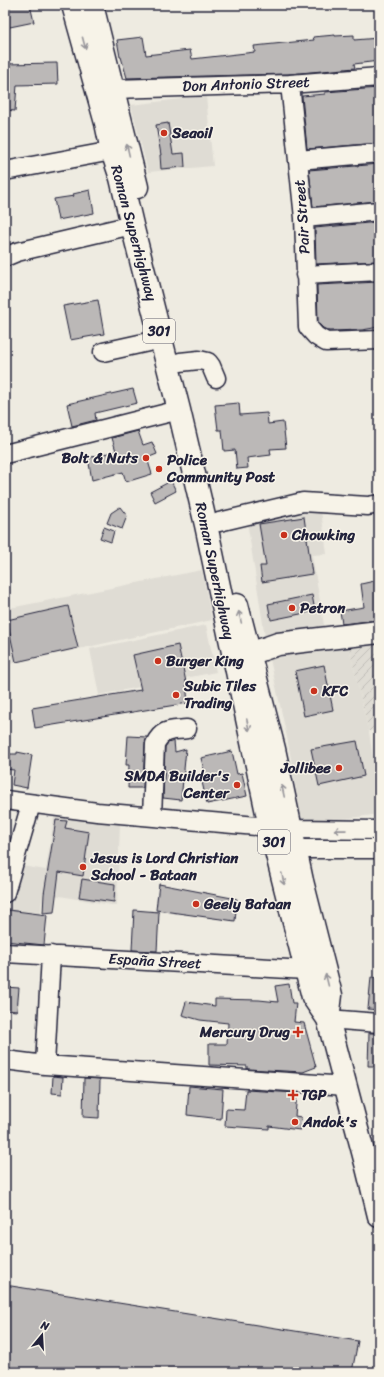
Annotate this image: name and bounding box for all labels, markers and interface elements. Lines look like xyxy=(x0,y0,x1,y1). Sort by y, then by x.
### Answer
one-way arrow xyxy=(80,36,88,49)
street label: Don Antonio Street xyxy=(182,69,311,99)
place label: Seaoil xyxy=(171,120,213,146)
marker: Seaoil xyxy=(159,128,169,138)
one-way arrow xyxy=(124,144,132,157)
street label: Roman Superhighway xyxy=(103,162,165,304)
street label: Pair Street xyxy=(286,179,318,255)
road number: 301 xyxy=(143,319,175,343)
place label: Bolt & Nuts xyxy=(61,445,139,471)
place label: Police Community Post xyxy=(166,447,275,490)
marker: Bolt & Nuts xyxy=(141,453,151,463)
marker: Police Community Post xyxy=(154,464,164,474)
street label: Roman Superhighway xyxy=(188,500,242,642)
place label: Chowking xyxy=(291,522,355,548)
marker: Chowking xyxy=(279,530,289,540)
place label: Petron xyxy=(300,595,346,621)
marker: Petron xyxy=(287,603,297,613)
one-way arrow xyxy=(235,610,243,623)
place label: Burger King xyxy=(166,648,244,674)
marker: Burger King xyxy=(153,656,163,666)
place label: Subic Tiles Trading xyxy=(183,673,257,716)
place label: KFC xyxy=(321,678,348,704)
marker: KFC xyxy=(309,686,319,696)
marker: Subic Tiles Trading xyxy=(171,690,181,700)
one-way arrow xyxy=(245,718,253,731)
place label: Jollibee xyxy=(280,755,331,781)
place label: SMDA Builder's Center xyxy=(123,763,231,806)
marker: Jollibee xyxy=(334,763,344,773)
marker: SMDA Builder's Center xyxy=(232,780,242,790)
one-way arrow xyxy=(278,785,286,798)
one-way arrow xyxy=(334,826,347,834)
road number: 301 xyxy=(258,830,290,854)
place label: Jesus is Lord Christian School - Bataan xyxy=(90,845,239,888)
marker: Jesus is Lord Christian School - Bataan xyxy=(78,862,88,872)
one-way arrow xyxy=(279,872,287,885)
place label: Geely Bataan xyxy=(203,891,292,917)
marker: Geely Bataan xyxy=(191,899,201,909)
street label: España Street xyxy=(108,946,203,976)
one-way arrow xyxy=(323,974,331,987)
place label: Mercury Drug xyxy=(199,1019,290,1045)
marker: Mercury Drug xyxy=(293,1027,303,1037)
place label: TGP xyxy=(301,1082,327,1108)
marker: TGP xyxy=(288,1090,298,1100)
place label: Andok's xyxy=(302,1109,358,1135)
marker: Andok's xyxy=(290,1117,300,1127)
north arrow xyxy=(22,1315,62,1355)
text: N xyxy=(37,1315,52,1336)

